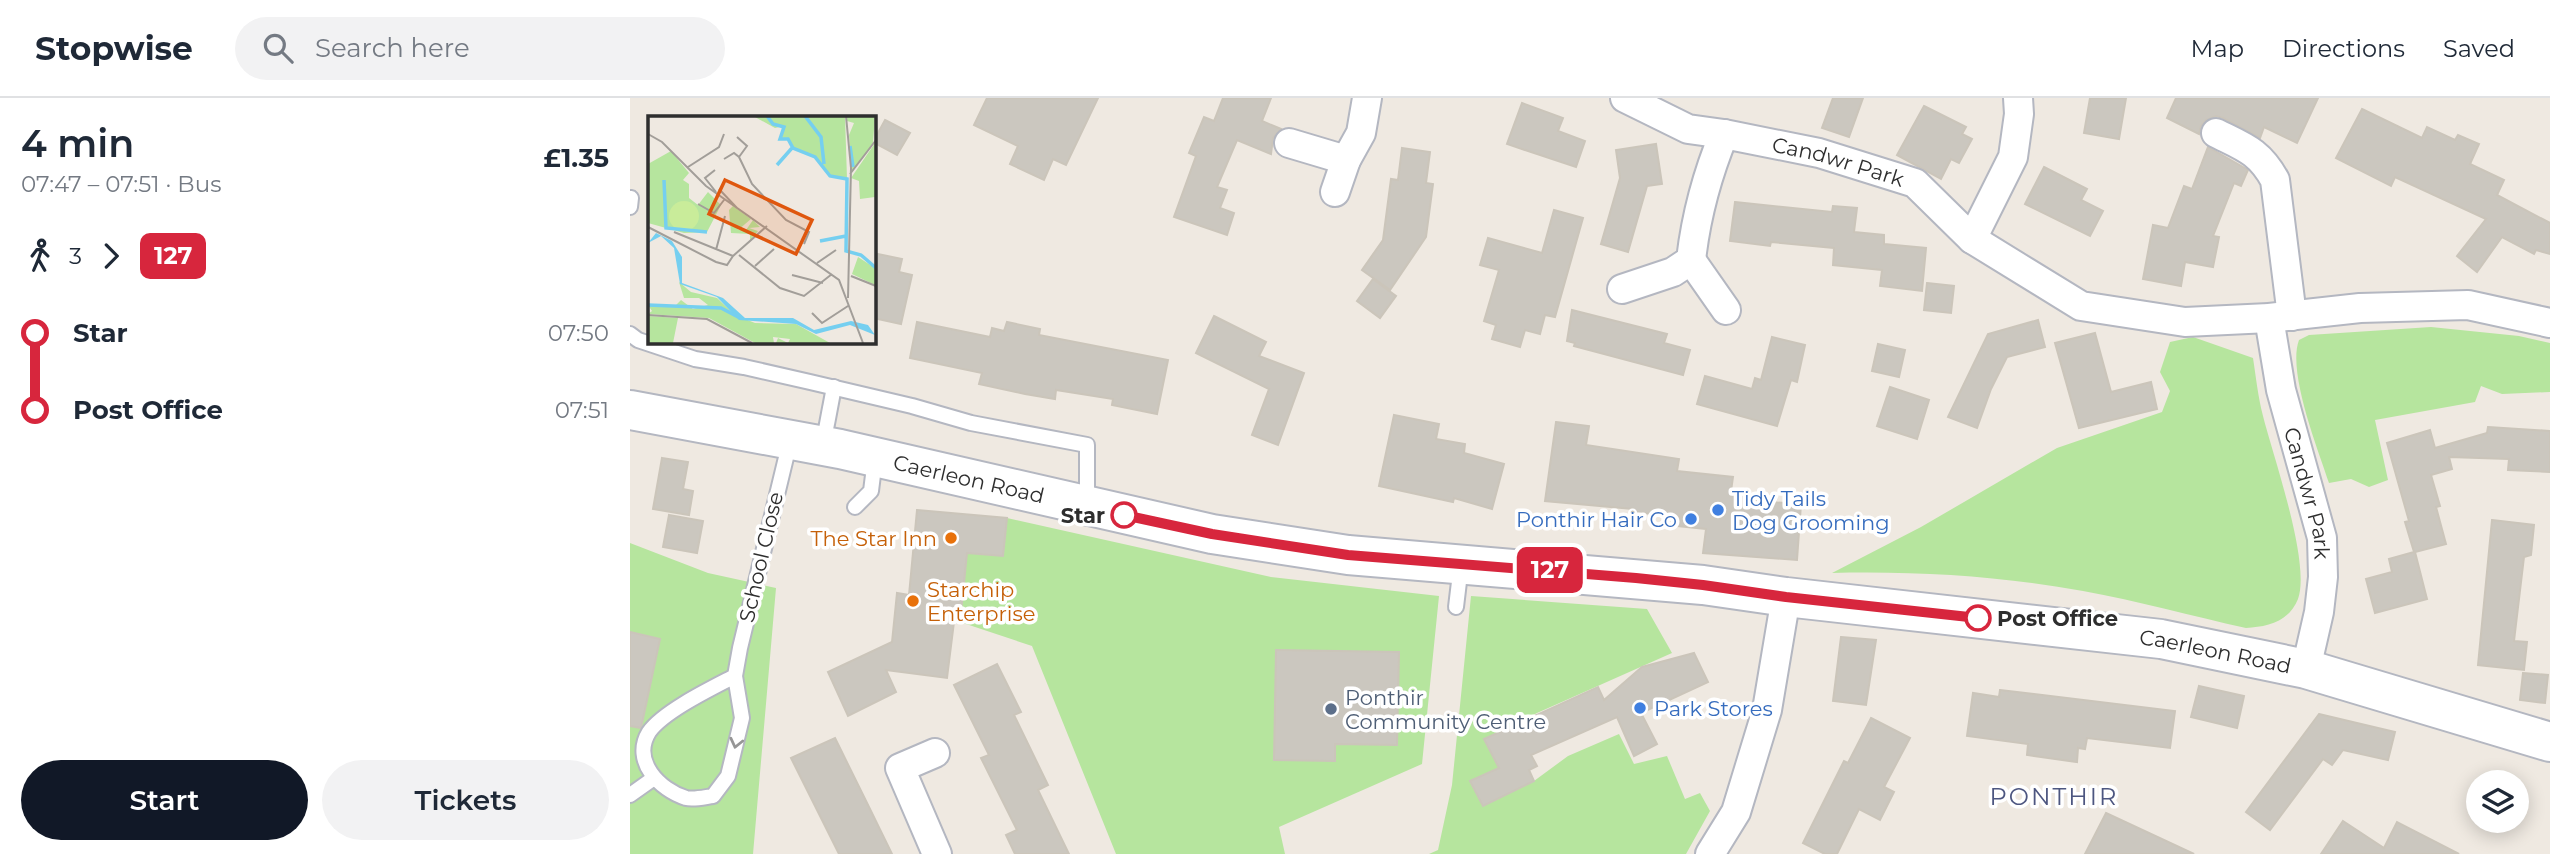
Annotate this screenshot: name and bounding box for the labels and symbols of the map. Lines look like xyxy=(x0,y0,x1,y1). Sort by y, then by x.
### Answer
inset map xyxy=(648,116,875,343)
street label: Candwr Park xyxy=(1770,131,1908,191)
street label: Candwr Park xyxy=(2279,424,2335,560)
street label: Caerleon Road xyxy=(891,449,1047,508)
place label: Tidy Tails Dog Grooming xyxy=(1732,486,1890,535)
street label: School Close xyxy=(734,489,788,625)
marker: Star xyxy=(1111,502,1137,528)
marker: Tidy Tails Dog Grooming xyxy=(1710,502,1726,518)
place label: Star xyxy=(1061,503,1105,528)
place label: Ponthir Hair Co xyxy=(1516,507,1677,532)
marker: Ponthir Hair Co xyxy=(1683,511,1699,527)
place label: The Star Inn xyxy=(810,526,937,551)
marker: The Star Inn xyxy=(943,530,959,546)
line badge: 127 xyxy=(1510,547,1590,593)
place label: Starchip Enterprise xyxy=(927,577,1035,626)
marker: Starchip Enterprise xyxy=(905,593,921,609)
marker: Post Office xyxy=(1965,605,1991,631)
place label: Post Office xyxy=(1997,606,2118,631)
street label: Caerleon Road xyxy=(2138,624,2294,678)
place label: Ponthir Community Centre xyxy=(1345,685,1546,734)
place label: Park Stores xyxy=(1654,696,1773,721)
marker: Park Stores xyxy=(1632,700,1648,716)
marker: Ponthir Community Centre xyxy=(1323,701,1339,717)
one-way arrow xyxy=(730,737,745,749)
district label: PONTHIR xyxy=(1990,782,2118,811)

